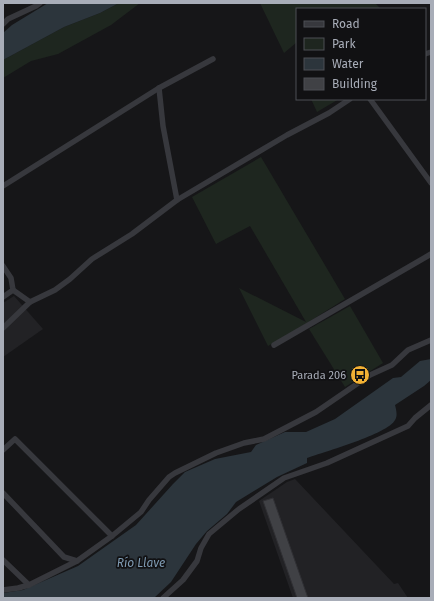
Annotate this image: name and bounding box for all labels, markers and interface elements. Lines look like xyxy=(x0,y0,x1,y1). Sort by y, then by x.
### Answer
legend xyxy=(296,8,426,100)
text: Road xyxy=(332,17,360,31)
text: Park xyxy=(332,37,356,51)
text: Water xyxy=(332,57,364,71)
text: Building xyxy=(332,77,378,91)
bus stop icon: Parada 206 xyxy=(349,364,371,386)
place label: Parada 206 xyxy=(291,369,346,382)
water label: Río Llave xyxy=(117,556,165,570)

